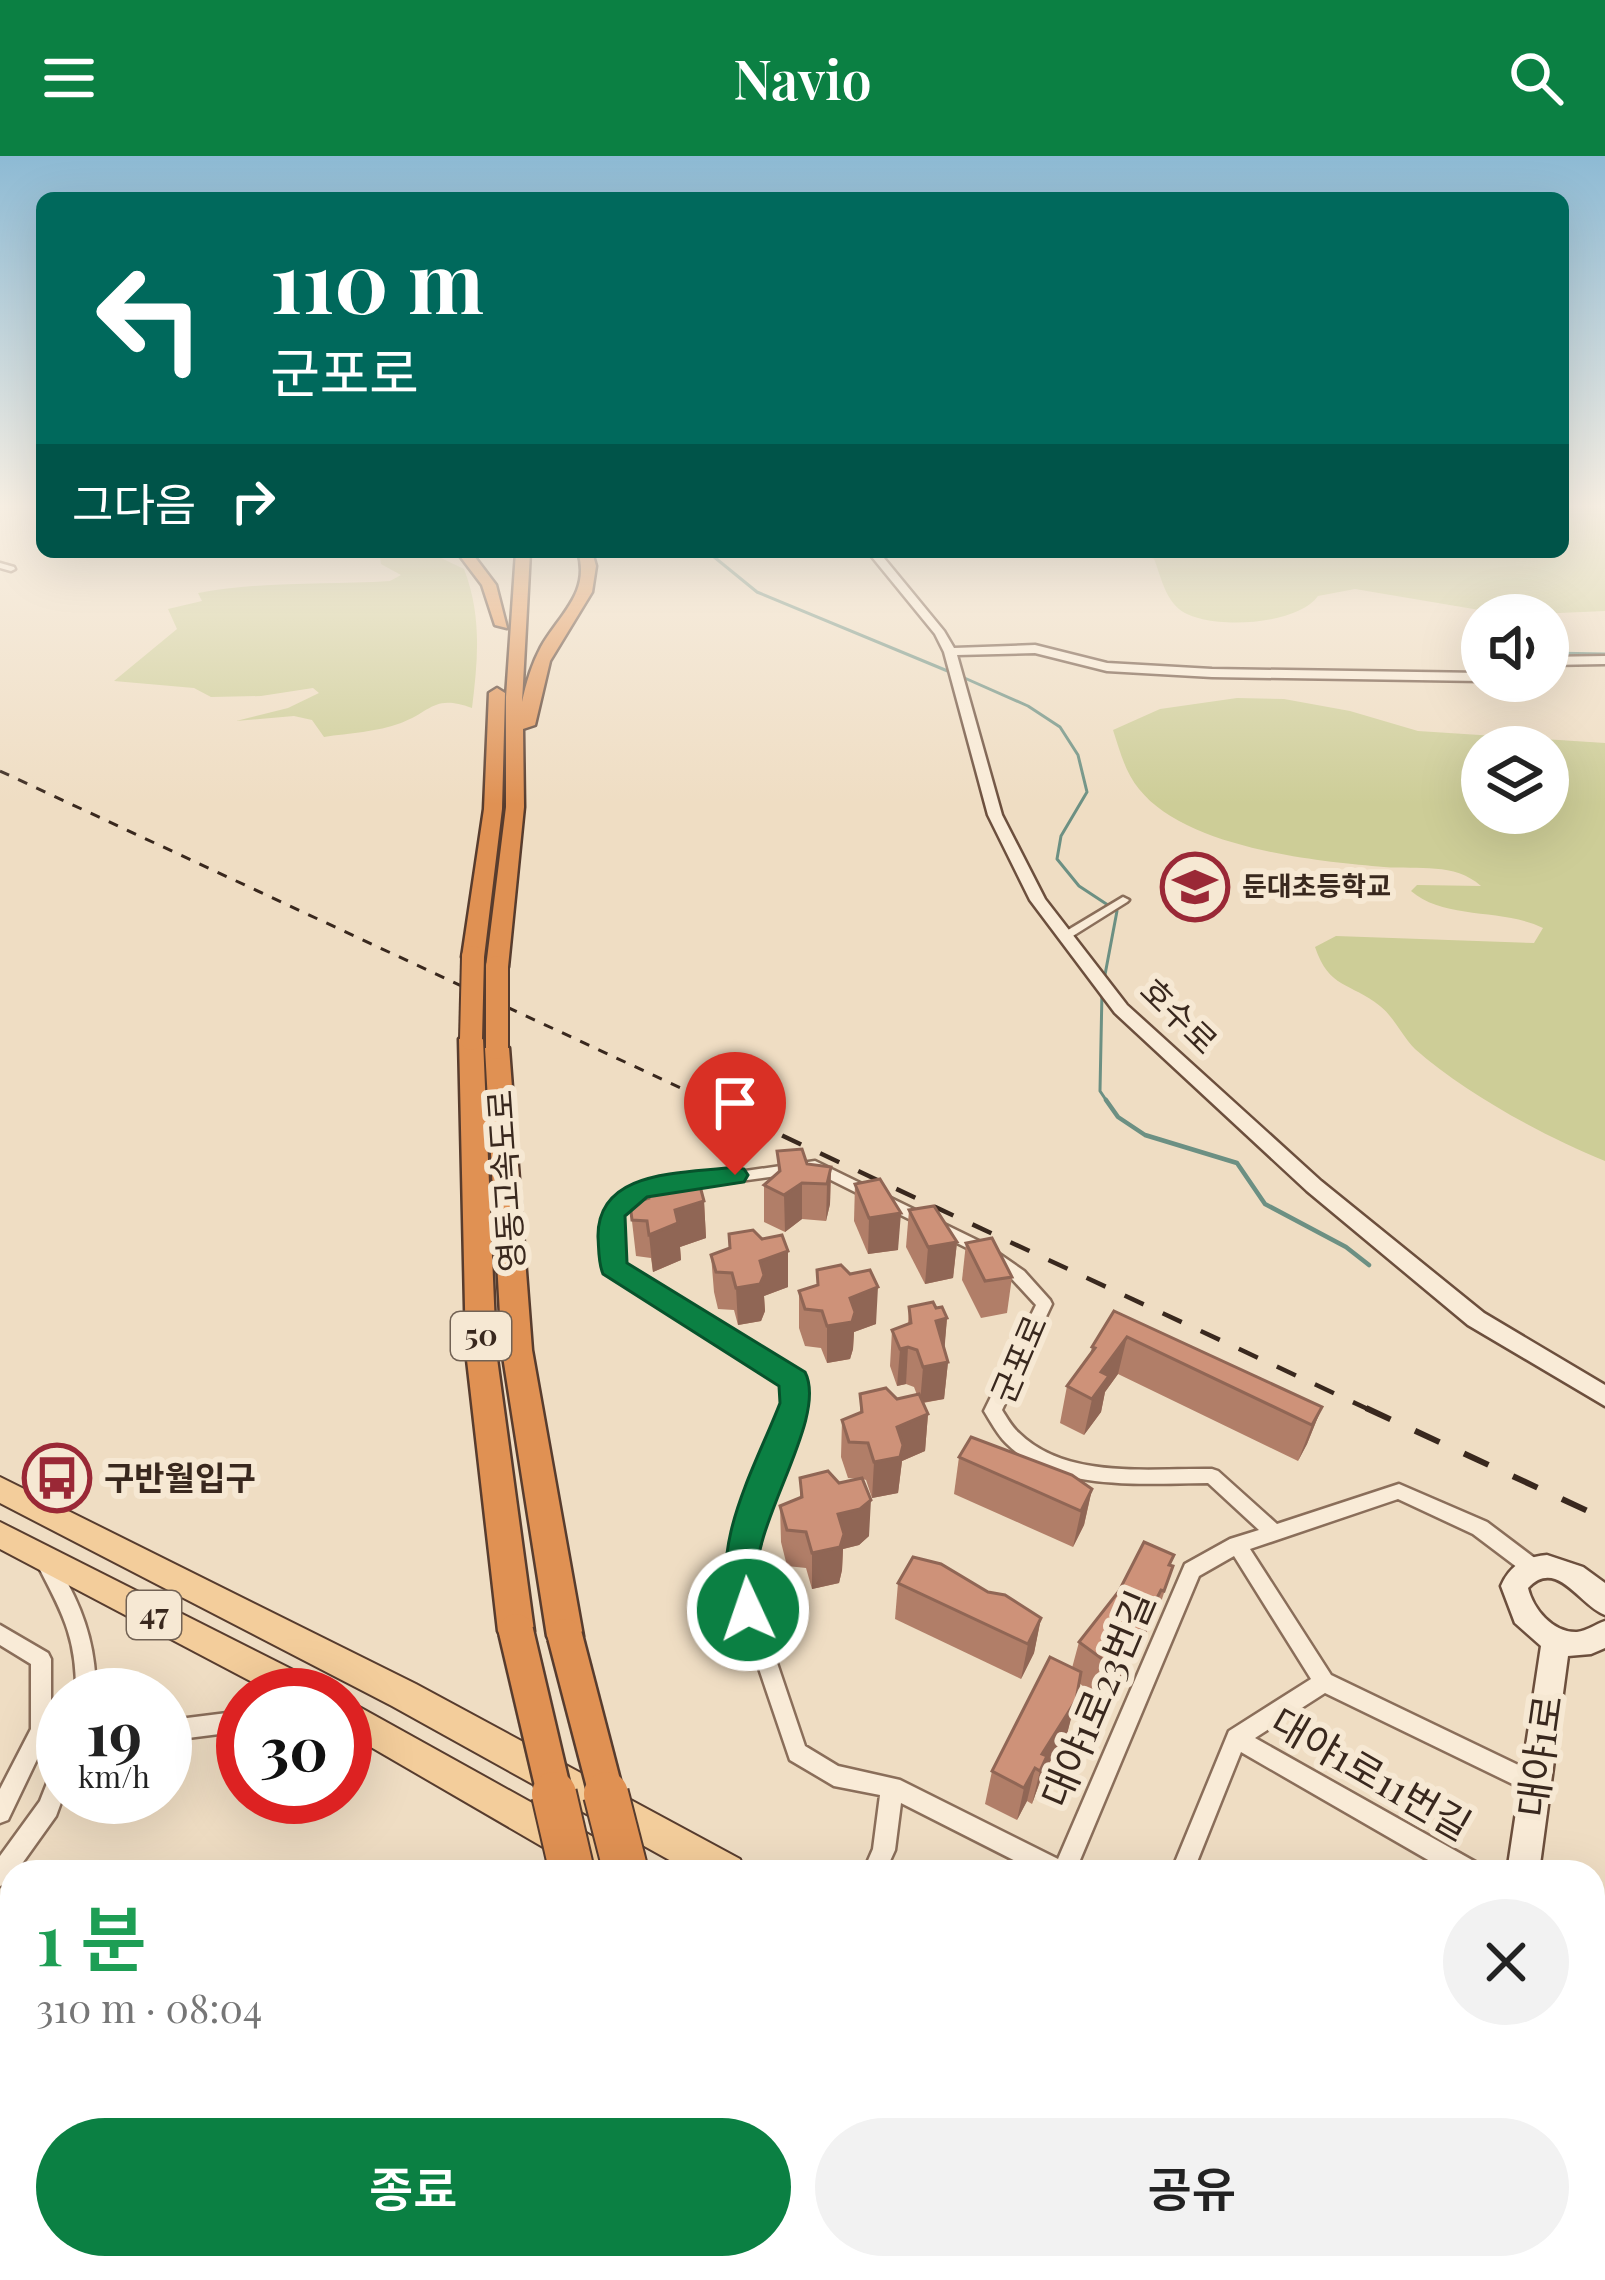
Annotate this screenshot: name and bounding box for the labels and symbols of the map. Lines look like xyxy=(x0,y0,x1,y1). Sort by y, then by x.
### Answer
school or university icon: 둔대초등학교 xyxy=(1160,852,1230,922)
place label: 둔대초등학교 xyxy=(1242,867,1391,903)
street label: 호수로 xyxy=(1132,967,1228,1062)
pin xyxy=(684,1052,786,1175)
street label: 영동고속도로 xyxy=(476,1089,532,1274)
street label: 군포로 xyxy=(979,1308,1055,1409)
road number: 50 xyxy=(451,1312,511,1360)
bus stop icon: 구반월입구 xyxy=(22,1443,92,1513)
place label: 구반월입구 xyxy=(104,1454,256,1498)
position arrow xyxy=(685,1547,811,1673)
street label: 대야1로23번길 xyxy=(1027,1582,1165,1814)
road number: 47 xyxy=(127,1591,181,1639)
speed limit sign: 30 xyxy=(216,1668,372,1824)
street label: 대야1로 xyxy=(1504,1692,1572,1820)
street label: 대야1로11번길 xyxy=(1263,1694,1481,1850)

